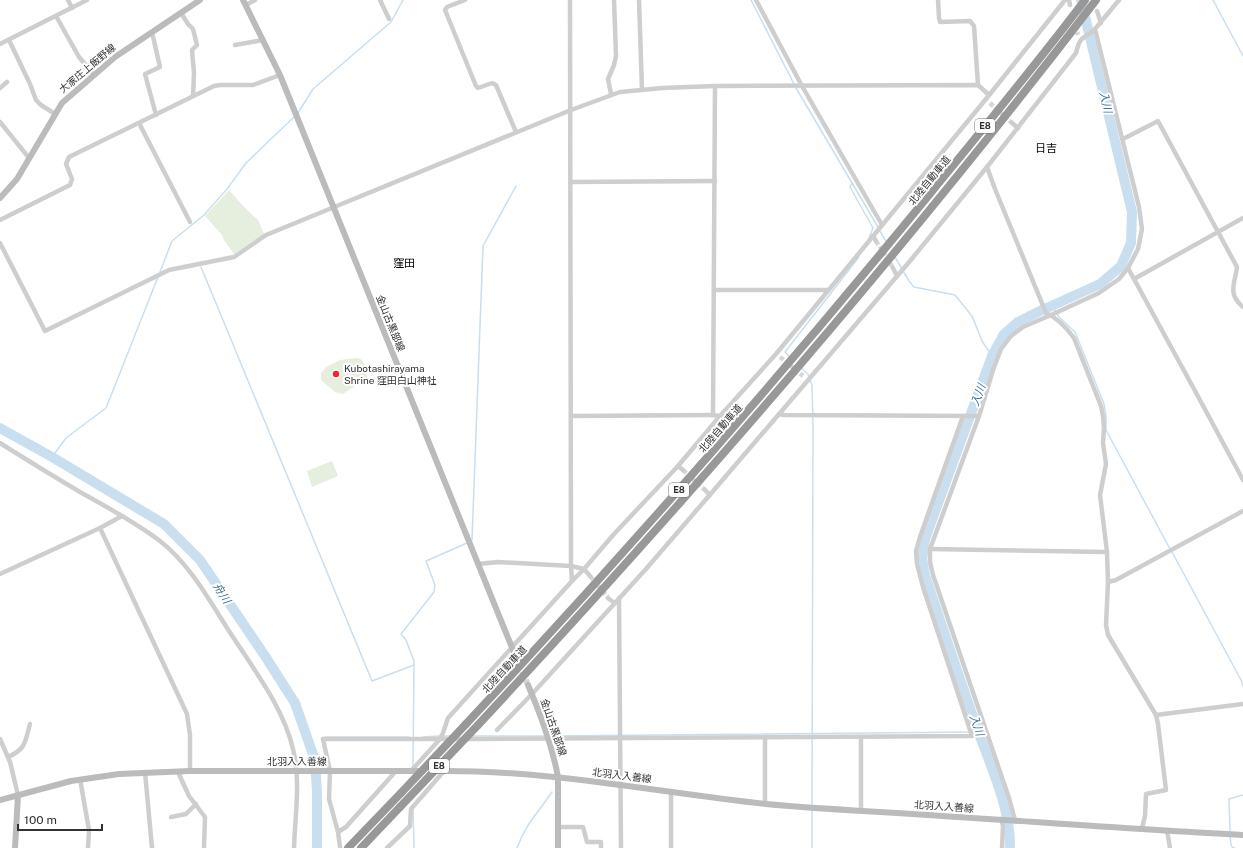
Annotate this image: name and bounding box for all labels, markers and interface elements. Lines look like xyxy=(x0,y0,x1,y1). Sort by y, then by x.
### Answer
street label: 大家庄上飯野線 xyxy=(56,41,118,95)
water label: 入川 xyxy=(1098,90,1115,115)
road number: E8 xyxy=(975,119,995,133)
district label: 日吉 xyxy=(1035,142,1057,154)
street label: 北陸自動車道 xyxy=(905,153,953,207)
district label: 窪田 xyxy=(393,257,415,269)
street label: 金山古黒部線 xyxy=(374,293,408,353)
place label: Kubotashirayama Shrine 窪田白山神社 xyxy=(344,362,437,386)
marker: Kubotashirayama Shrine 窪田白山神社 xyxy=(331,369,341,379)
water label: 入川 xyxy=(969,382,988,407)
street label: 北陸自動車道 xyxy=(696,401,744,455)
road number: E8 xyxy=(669,483,689,497)
water label: 舟川 xyxy=(211,581,234,606)
street label: 北陸自動車道 xyxy=(479,643,529,695)
street label: 金山古黒部線 xyxy=(539,697,569,757)
water label: 入川 xyxy=(968,713,987,738)
street label: 北羽入入善線 xyxy=(267,755,327,767)
road number: E8 xyxy=(429,759,449,773)
street label: 北羽入入善線 xyxy=(591,765,653,785)
street label: 北羽入入善線 xyxy=(914,798,974,814)
scale bar xyxy=(18,806,102,832)
text: 100 m xyxy=(24,813,57,827)

